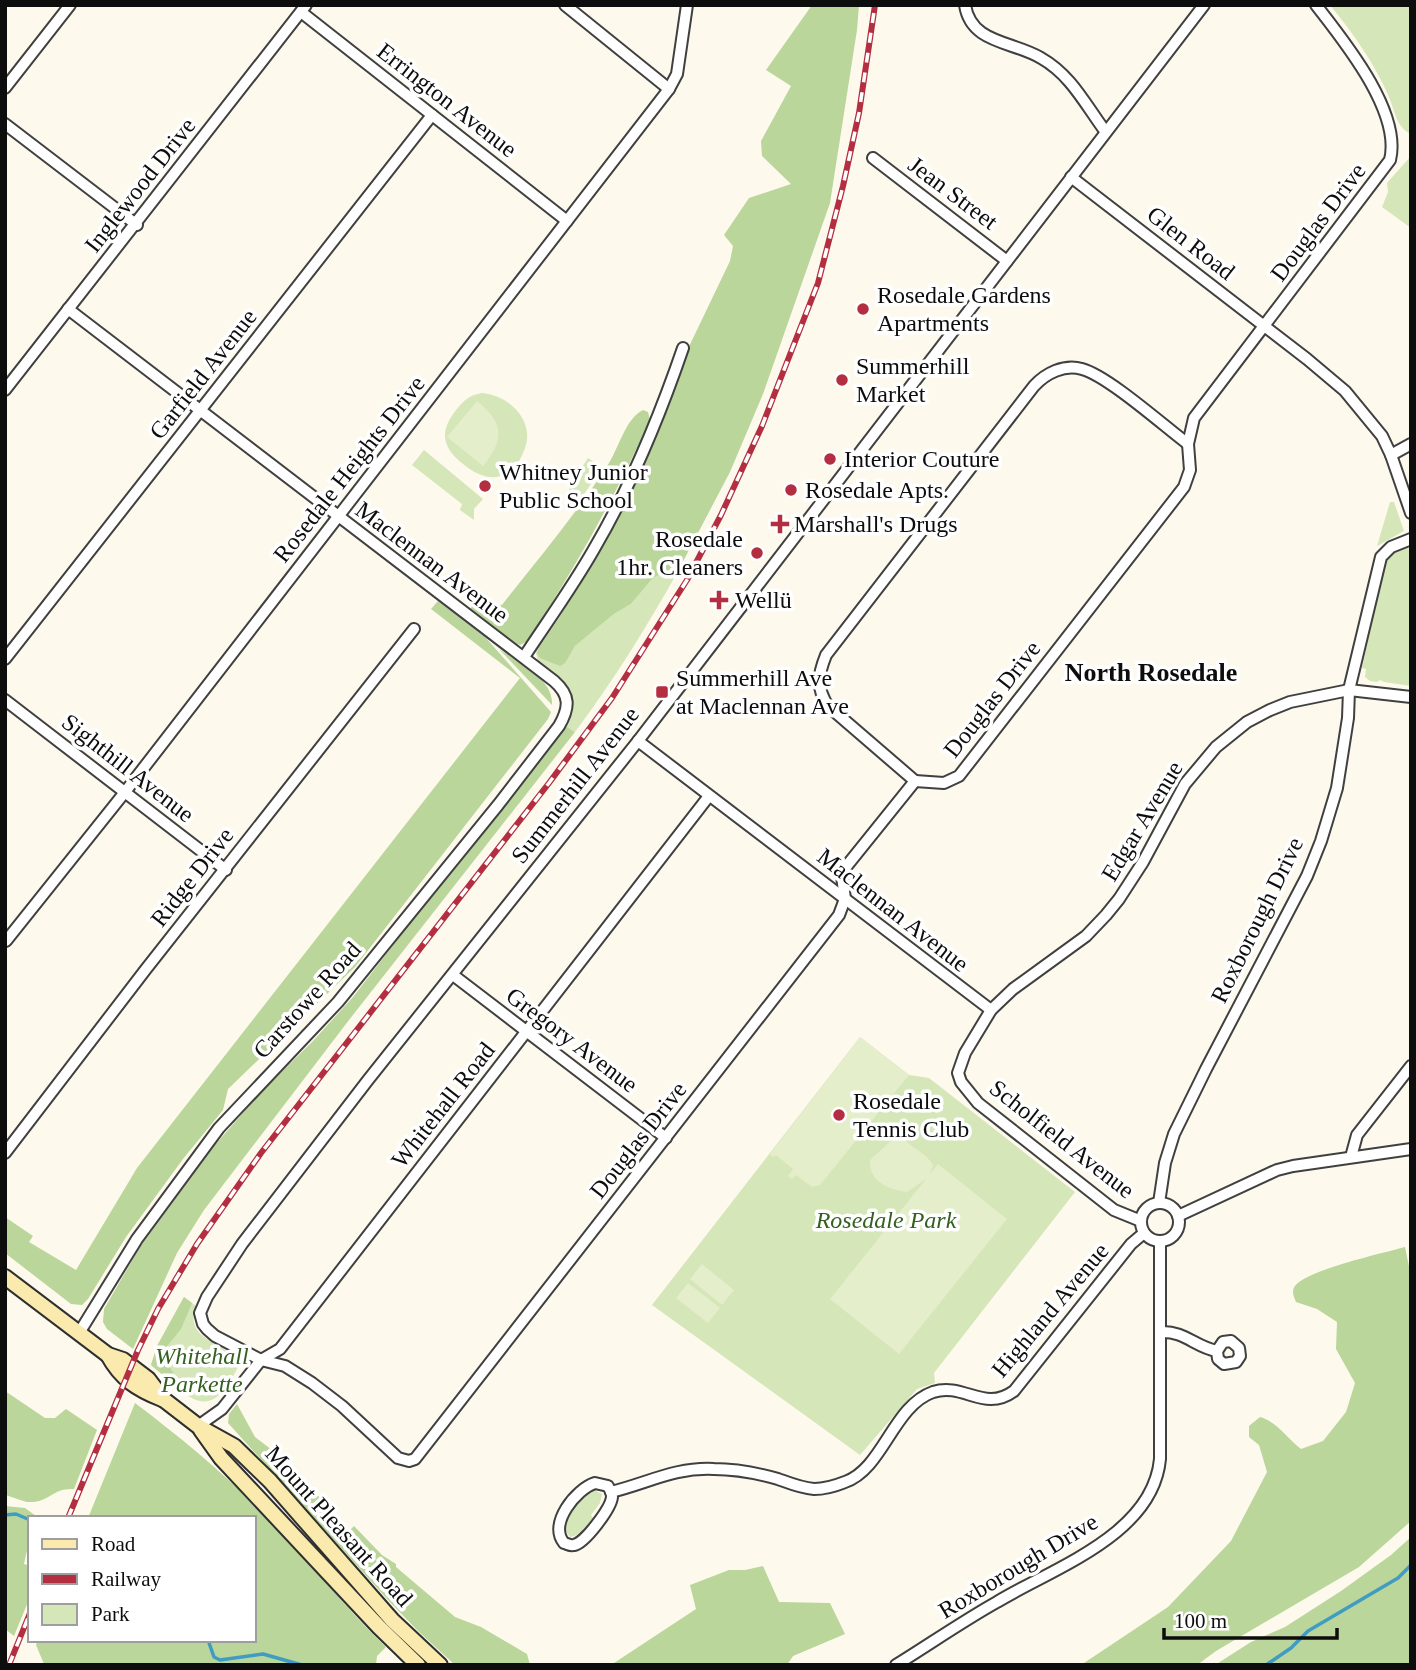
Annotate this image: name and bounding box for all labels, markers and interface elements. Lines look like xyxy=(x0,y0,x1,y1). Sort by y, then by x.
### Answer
street label: Errington Avenue xyxy=(372,38,522,162)
street label: Inglewood Drive xyxy=(79,113,201,257)
street label: Jean Street xyxy=(903,151,1003,235)
street label: Douglas Drive xyxy=(1265,158,1371,286)
street label: Glen Road xyxy=(1142,201,1240,285)
place label: Rosedale Gardens Apartments xyxy=(877,282,1051,336)
marker: Rosedale Gardens Apartments xyxy=(855,301,871,317)
street label: Garfield Avenue xyxy=(144,304,262,444)
place label: Summerhill Market xyxy=(856,353,970,407)
street label: Rosedale Heights Drive xyxy=(268,371,430,567)
marker: Summerhill Market xyxy=(834,372,850,388)
place label: Interior Couture xyxy=(844,446,999,472)
marker: Interior Couture xyxy=(822,451,838,467)
place label: Whitney Junior Public School xyxy=(499,459,648,513)
place label: Rosedale Apts. xyxy=(805,477,949,503)
marker: Whitney Junior Public School xyxy=(477,478,493,494)
marker: Rosedale Apts. xyxy=(783,482,799,498)
street label: Maclennan Avenue xyxy=(351,496,513,628)
place label: Marshall's Drugs xyxy=(794,511,958,537)
marker: Marshall's Drugs xyxy=(772,516,788,532)
place label: Rosedale 1hr. Cleaners xyxy=(616,526,743,580)
marker: Rosedale 1hr. Cleaners xyxy=(749,545,765,561)
place label: Wellü xyxy=(735,587,792,613)
marker: Wellü xyxy=(709,590,729,610)
street label: Douglas Drive xyxy=(938,636,1046,762)
district label: North Rosedale xyxy=(1065,658,1237,687)
place label: Summerhill Ave at Maclennan Ave xyxy=(676,665,849,719)
marker: Summerhill Ave at Maclennan Ave xyxy=(654,684,670,700)
street label: Summerhill Avenue xyxy=(506,702,644,868)
street label: Sighthill Avenue xyxy=(57,708,199,828)
street label: Edgar Avenue xyxy=(1096,757,1188,885)
street label: Ridge Drive xyxy=(145,823,239,931)
street label: Roxborough Drive xyxy=(1206,833,1308,1007)
street label: Maclennan Avenue xyxy=(812,843,974,977)
street label: Carstowe Road xyxy=(248,937,366,1063)
street label: Gregory Avenue xyxy=(501,982,643,1098)
street label: Whitehall Road xyxy=(386,1037,500,1173)
street label: Scholfield Avenue xyxy=(985,1075,1139,1203)
street label: Douglas Drive xyxy=(584,1077,692,1203)
place label: Rosedale Tennis Club xyxy=(853,1088,969,1142)
marker: Rosedale Tennis Club xyxy=(831,1107,847,1123)
park label: Rosedale Park xyxy=(815,1207,957,1233)
street label: Highland Avenue xyxy=(986,1238,1114,1382)
park label: Whitehall Parkette xyxy=(155,1343,249,1397)
street label: Mount Pleasant Road xyxy=(260,1441,418,1611)
street label: Roxborough Drive xyxy=(934,1508,1102,1624)
legend xyxy=(28,1516,256,1642)
text: Road xyxy=(91,1532,136,1556)
text: Railway xyxy=(91,1567,161,1591)
scale bar xyxy=(1164,1596,1337,1640)
text: Park xyxy=(91,1602,130,1626)
text: 100 m xyxy=(1174,1609,1227,1633)

